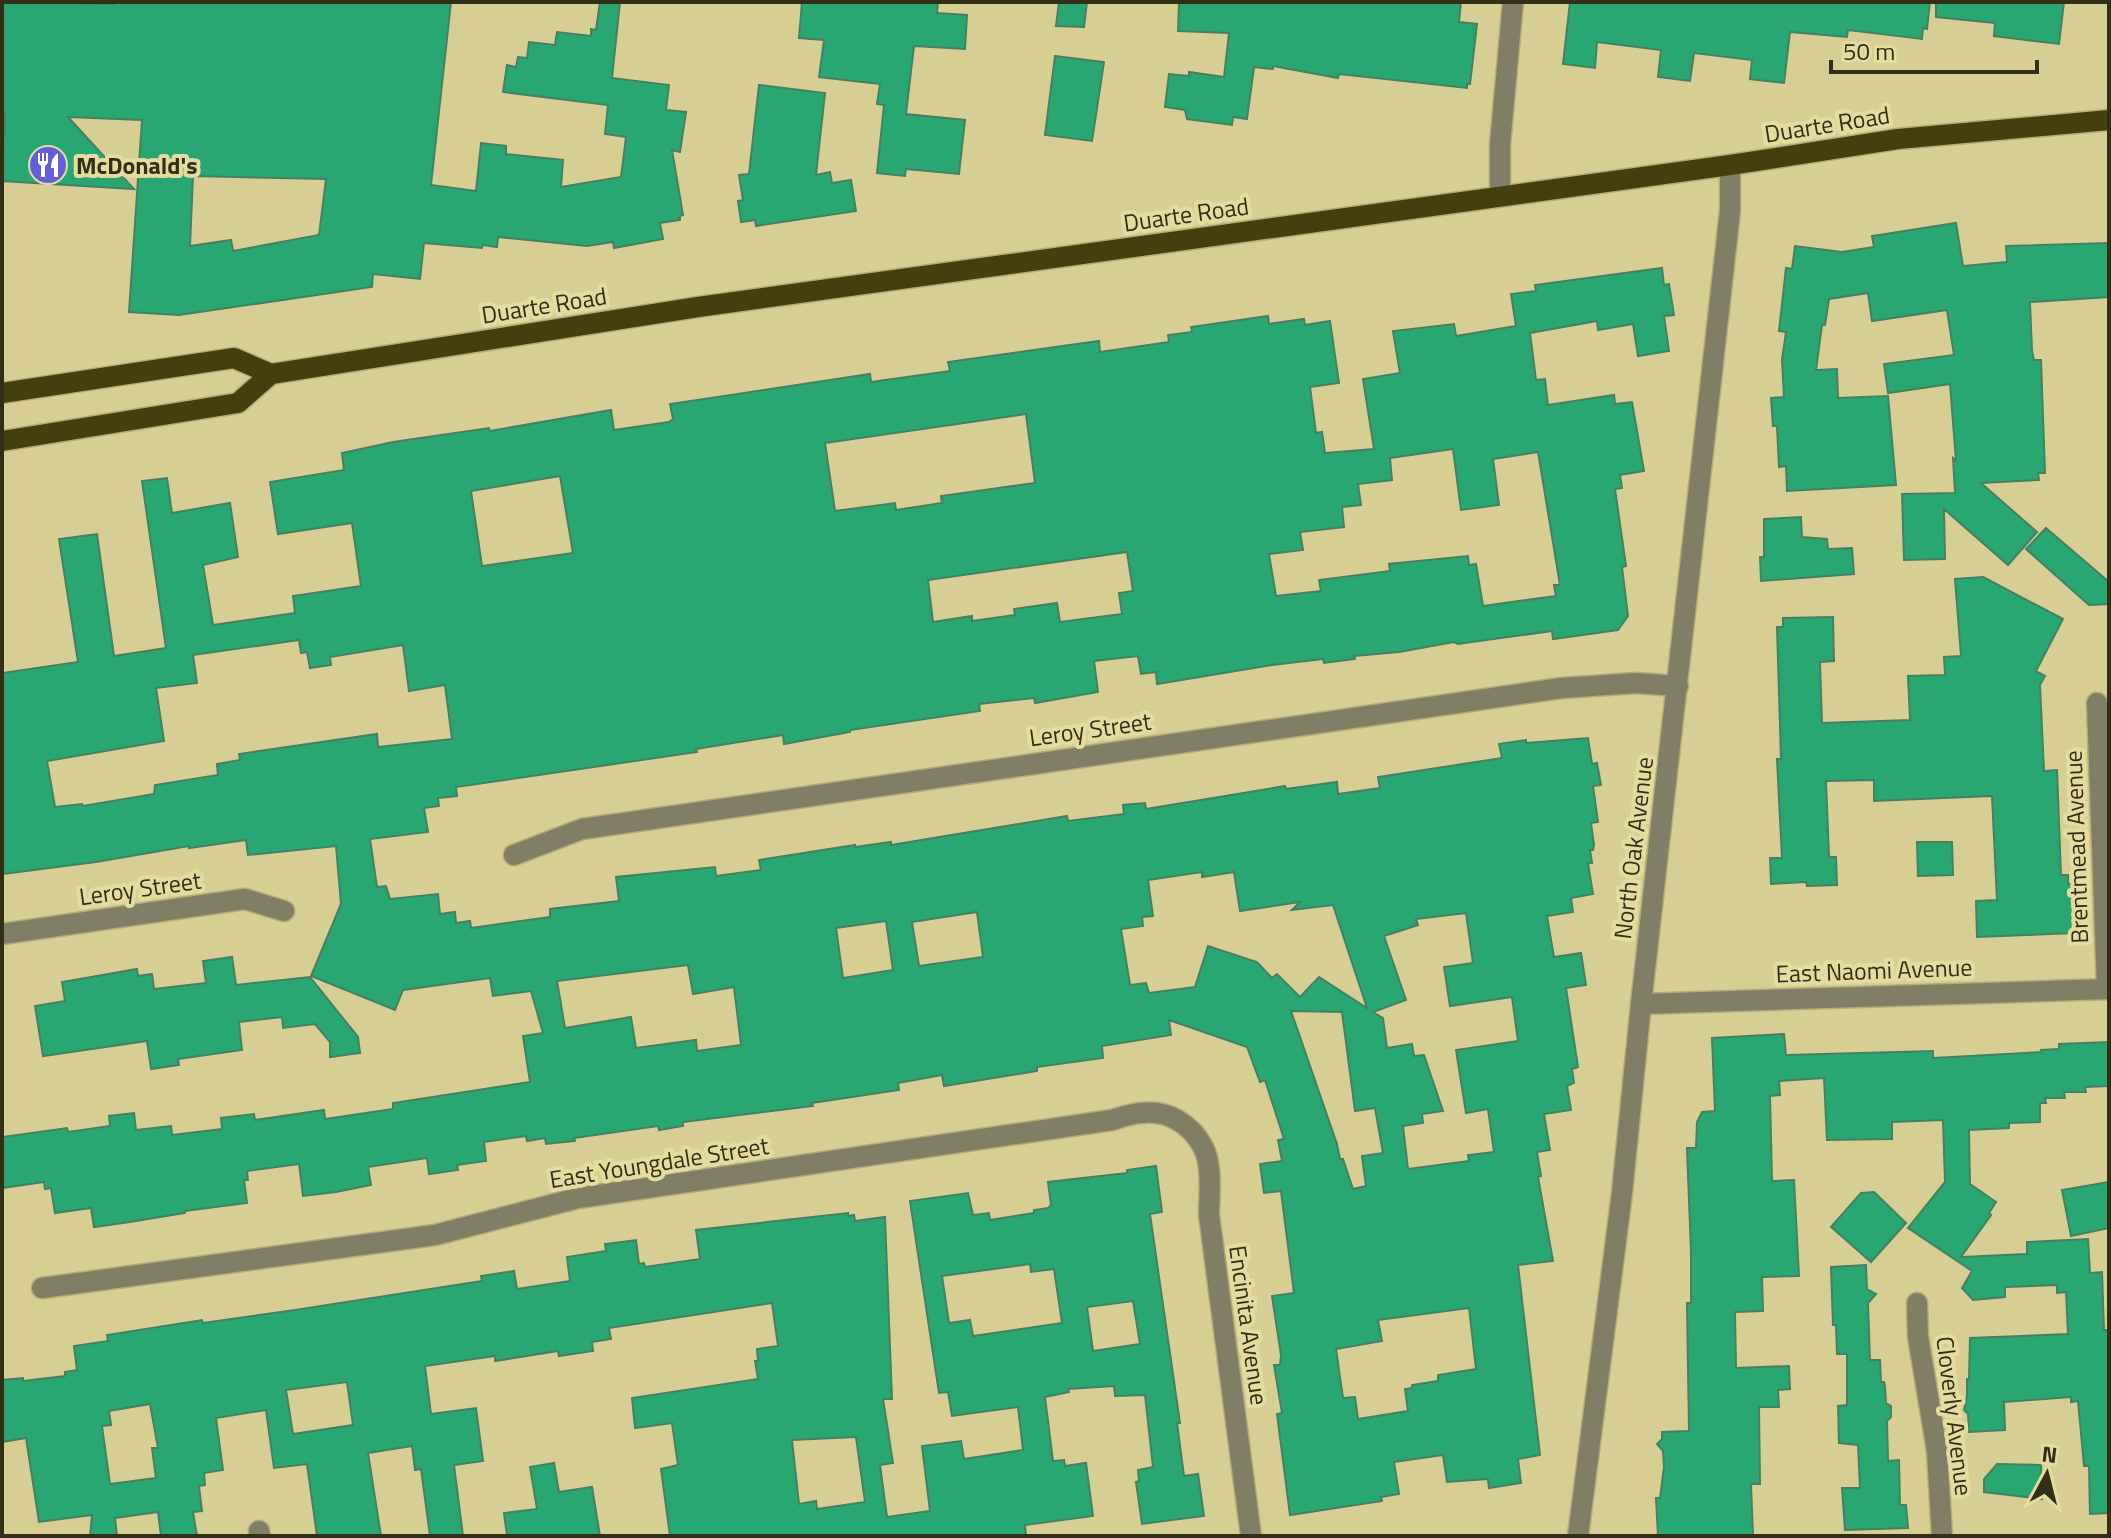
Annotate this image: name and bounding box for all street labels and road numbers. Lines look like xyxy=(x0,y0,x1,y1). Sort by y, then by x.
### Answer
street label: Duarte Road xyxy=(1762,96,1892,152)
street label: Duarte Road xyxy=(1121,187,1251,241)
street label: Duarte Road xyxy=(479,277,609,333)
street label: Leroy Street xyxy=(1027,703,1154,755)
street label: Brentmead Avenue xyxy=(2055,750,2097,944)
street label: North Oak Avenue xyxy=(1604,755,1662,941)
street label: Leroy Street xyxy=(77,862,204,914)
street label: East Naomi Avenue xyxy=(1775,949,1973,991)
street label: East Youngdale Street xyxy=(547,1127,772,1197)
street label: Encinita Avenue xyxy=(1220,1243,1278,1407)
street label: Cloverly Avenue xyxy=(1927,1334,1983,1498)

